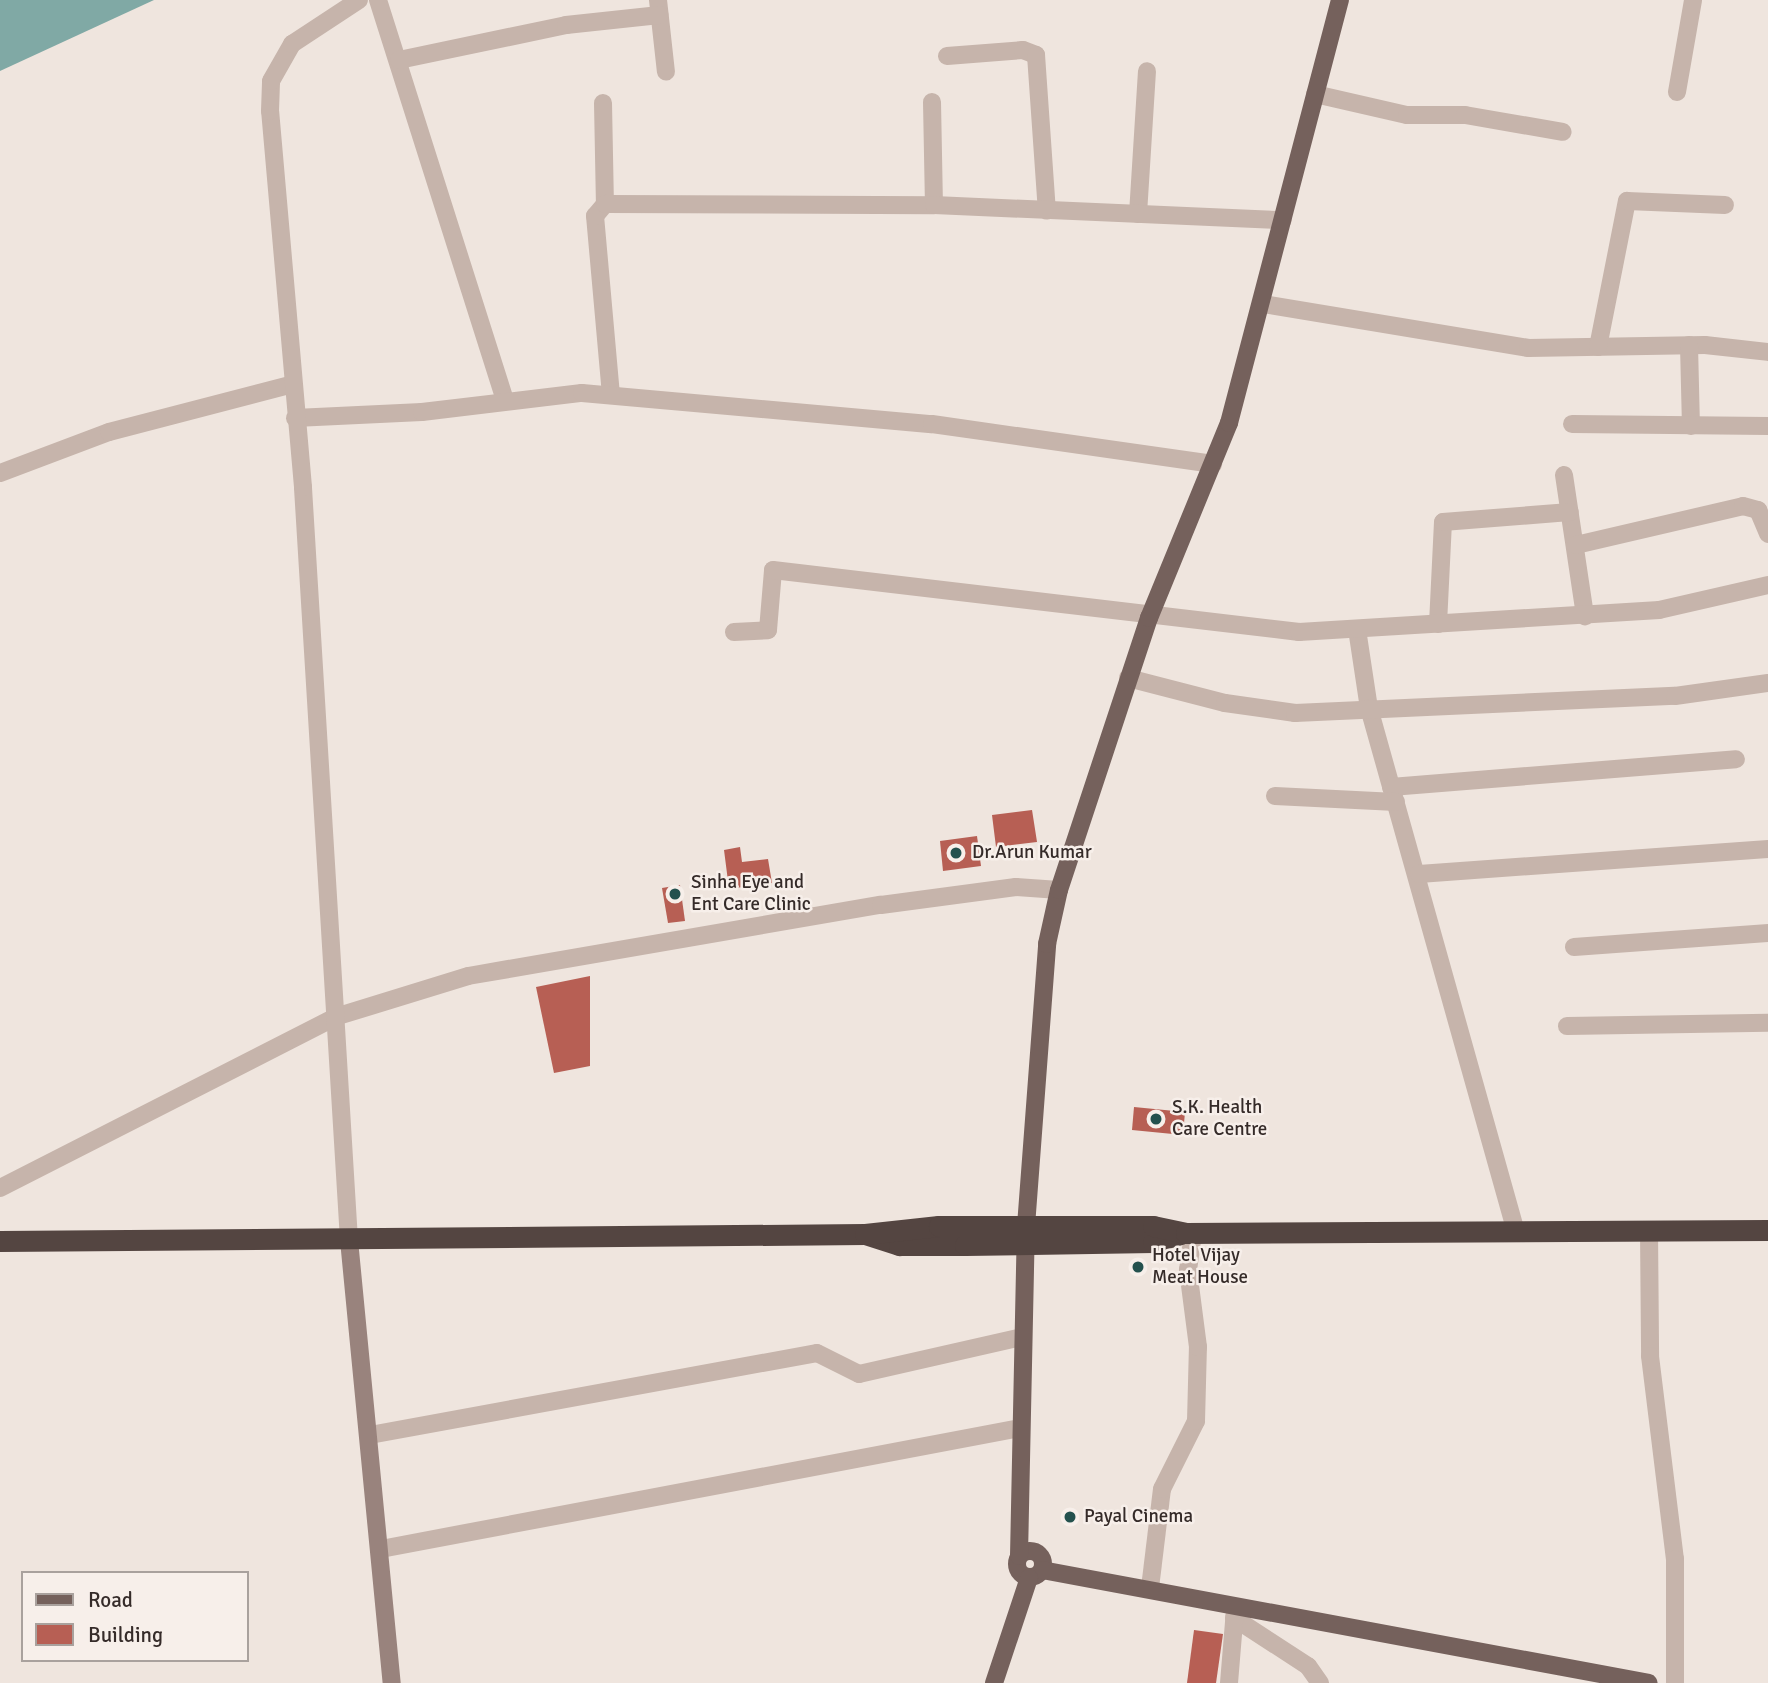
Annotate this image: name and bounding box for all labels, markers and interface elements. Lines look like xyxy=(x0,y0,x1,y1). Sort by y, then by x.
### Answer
place label: Dr.Arun Kumar xyxy=(972,842,1092,864)
marker: Dr.Arun Kumar xyxy=(946,843,966,863)
place label: Sinha Eye and Ent Care Clinic xyxy=(691,872,811,916)
marker: Sinha Eye and Ent Care Clinic xyxy=(665,884,685,904)
place label: S.K. Health Care Centre xyxy=(1172,1097,1267,1141)
marker: S.K. Health Care Centre xyxy=(1146,1109,1166,1129)
place label: Hotel Vijay Meat House xyxy=(1152,1245,1248,1289)
marker: Hotel Vijay Meat House xyxy=(1130,1259,1146,1275)
place label: Payal Cinema xyxy=(1084,1506,1193,1528)
marker: Payal Cinema xyxy=(1062,1509,1078,1525)
legend xyxy=(21,1571,248,1662)
text: Road xyxy=(88,1587,133,1613)
text: Building xyxy=(88,1622,163,1648)

